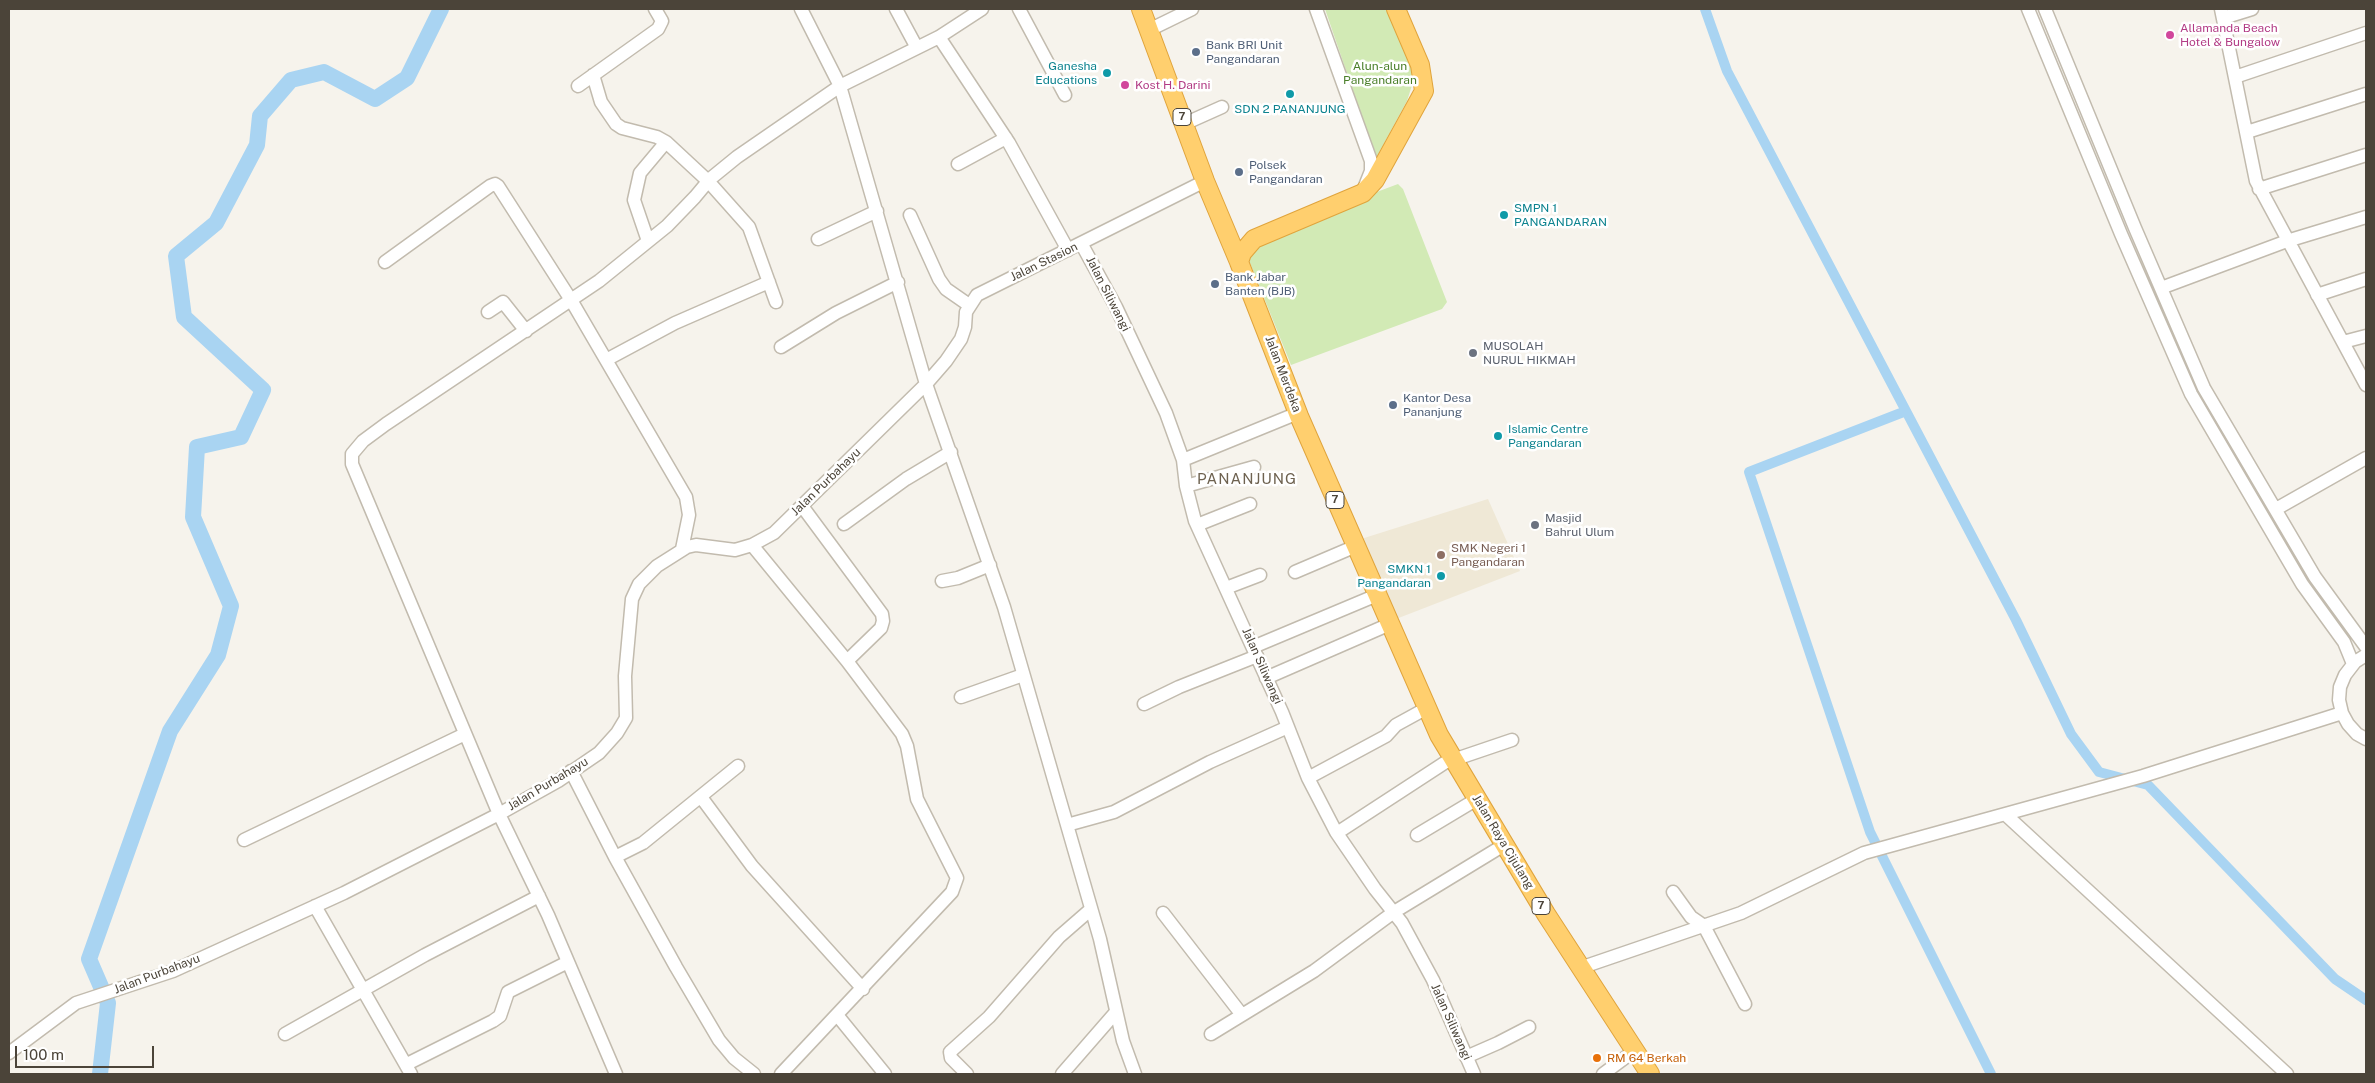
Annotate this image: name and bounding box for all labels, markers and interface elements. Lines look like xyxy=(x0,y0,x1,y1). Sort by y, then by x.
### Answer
place label: Allamanda Beach Hotel & Bungalow xyxy=(2180,21,2280,49)
marker: Allamanda Beach Hotel & Bungalow xyxy=(2164,29,2176,41)
place label: Bank BRI Unit Pangandaran xyxy=(1206,38,1283,66)
marker: Bank BRI Unit Pangandaran xyxy=(1190,46,1202,58)
place label: Ganesha Educations xyxy=(1035,59,1097,87)
park label: Alun-alun Pangandaran xyxy=(1343,59,1417,87)
marker: Ganesha Educations xyxy=(1101,67,1113,79)
place label: Kost H. Darini xyxy=(1135,78,1211,92)
marker: Kost H. Darini xyxy=(1119,79,1131,91)
marker: SDN 2 PANANJUNG xyxy=(1284,88,1296,100)
place label: SDN 2 PANANJUNG xyxy=(1234,102,1346,116)
road number: 7 xyxy=(1173,108,1191,125)
place label: Polsek Pangandaran xyxy=(1249,158,1323,186)
marker: Polsek Pangandaran xyxy=(1233,166,1245,178)
place label: SMPN 1 PANGANDARAN xyxy=(1514,201,1607,229)
marker: SMPN 1 PANGANDARAN xyxy=(1498,209,1510,221)
street label: Jalan Stasion xyxy=(1008,240,1080,284)
street label: Jalan Siliwangi xyxy=(1083,254,1133,334)
place label: Bank Jabar Banten (BJB) xyxy=(1225,270,1296,298)
marker: Bank Jabar Banten (BJB) xyxy=(1209,278,1221,290)
street label: Jalan Merdeka xyxy=(1262,334,1304,414)
place label: MUSOLAH NURUL HIKMAH xyxy=(1483,339,1576,367)
marker: MUSOLAH NURUL HIKMAH xyxy=(1467,347,1479,359)
place label: Kantor Desa Pananjung xyxy=(1403,391,1471,419)
marker: Kantor Desa Pananjung xyxy=(1387,399,1399,411)
place label: Islamic Centre Pangandaran xyxy=(1508,422,1588,450)
marker: Islamic Centre Pangandaran xyxy=(1492,430,1504,442)
street label: Jalan Purbahayu xyxy=(788,445,864,519)
district label: PANANJUNG xyxy=(1196,470,1298,488)
road number: 7 xyxy=(1326,492,1344,508)
place label: Masjid Bahrul Ulum xyxy=(1545,511,1614,539)
marker: Masjid Bahrul Ulum xyxy=(1529,519,1541,531)
place label: SMK Negeri 1 Pangandaran xyxy=(1451,541,1526,569)
marker: SMK Negeri 1 Pangandaran xyxy=(1435,549,1447,561)
place label: SMKN 1 Pangandaran xyxy=(1357,562,1431,590)
marker: SMKN 1 Pangandaran xyxy=(1435,570,1447,582)
street label: Jalan Siliwangi xyxy=(1239,626,1285,706)
street label: Jalan Purbahayu xyxy=(505,754,591,814)
street label: Jalan Raya Cijulang xyxy=(1469,792,1537,892)
road number: 7 xyxy=(1532,898,1550,914)
street label: Jalan Purbahayu xyxy=(112,951,202,997)
street label: Jalan Siliwangi xyxy=(1428,982,1474,1062)
scale bar xyxy=(18,1036,156,1068)
text: 100 m xyxy=(23,1046,64,1063)
place label: RM 64 Berkah xyxy=(1607,1051,1686,1065)
marker: RM 64 Berkah xyxy=(1591,1052,1603,1064)

